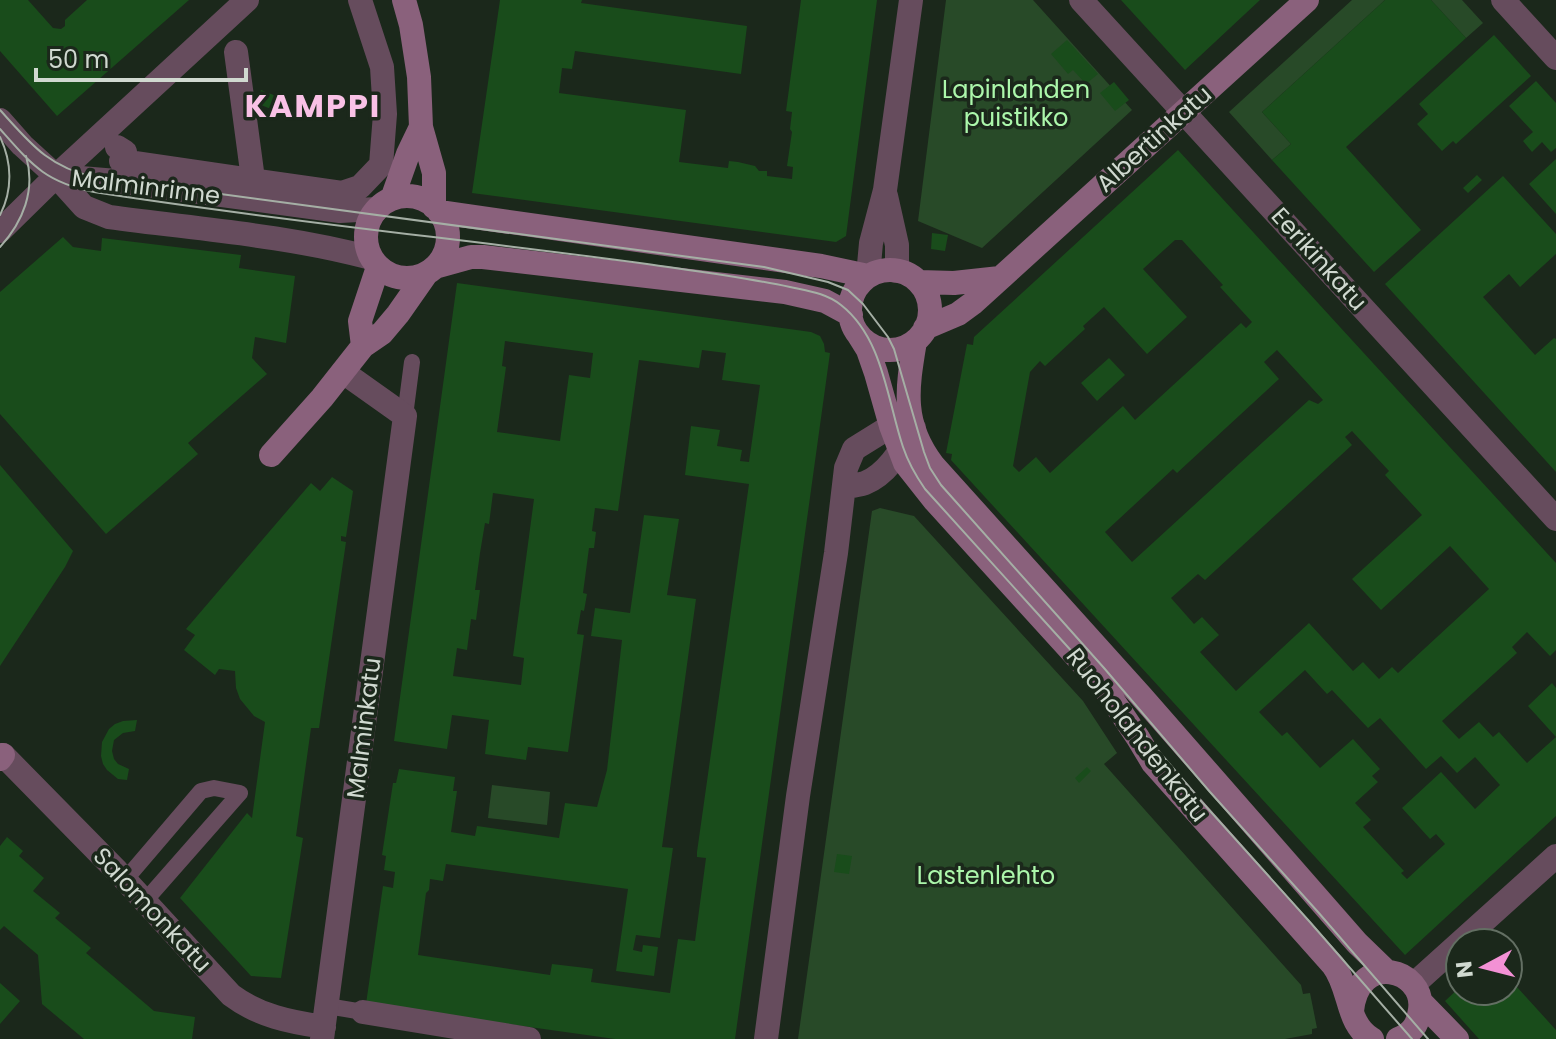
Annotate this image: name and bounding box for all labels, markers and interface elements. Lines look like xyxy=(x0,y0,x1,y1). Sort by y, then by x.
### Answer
scale bar xyxy=(36,32,246,82)
text: 50 m xyxy=(48,43,109,76)
park label: Lapinlahden puistikko xyxy=(942,73,1090,134)
street label: Albertinkatu xyxy=(1089,78,1219,199)
district label: KAMPPI xyxy=(245,83,381,128)
street label: Malminrinne xyxy=(70,161,222,212)
street label: Eerikinkatu xyxy=(1264,200,1375,317)
street label: Ruoholahdenkatu xyxy=(1059,641,1216,829)
street label: Malminkatu xyxy=(339,656,389,800)
street label: Salomonkatu xyxy=(86,840,219,979)
park label: Lastenlehto xyxy=(917,859,1055,892)
north arrow xyxy=(1444,927,1524,1007)
text: N xyxy=(1448,959,1481,979)

